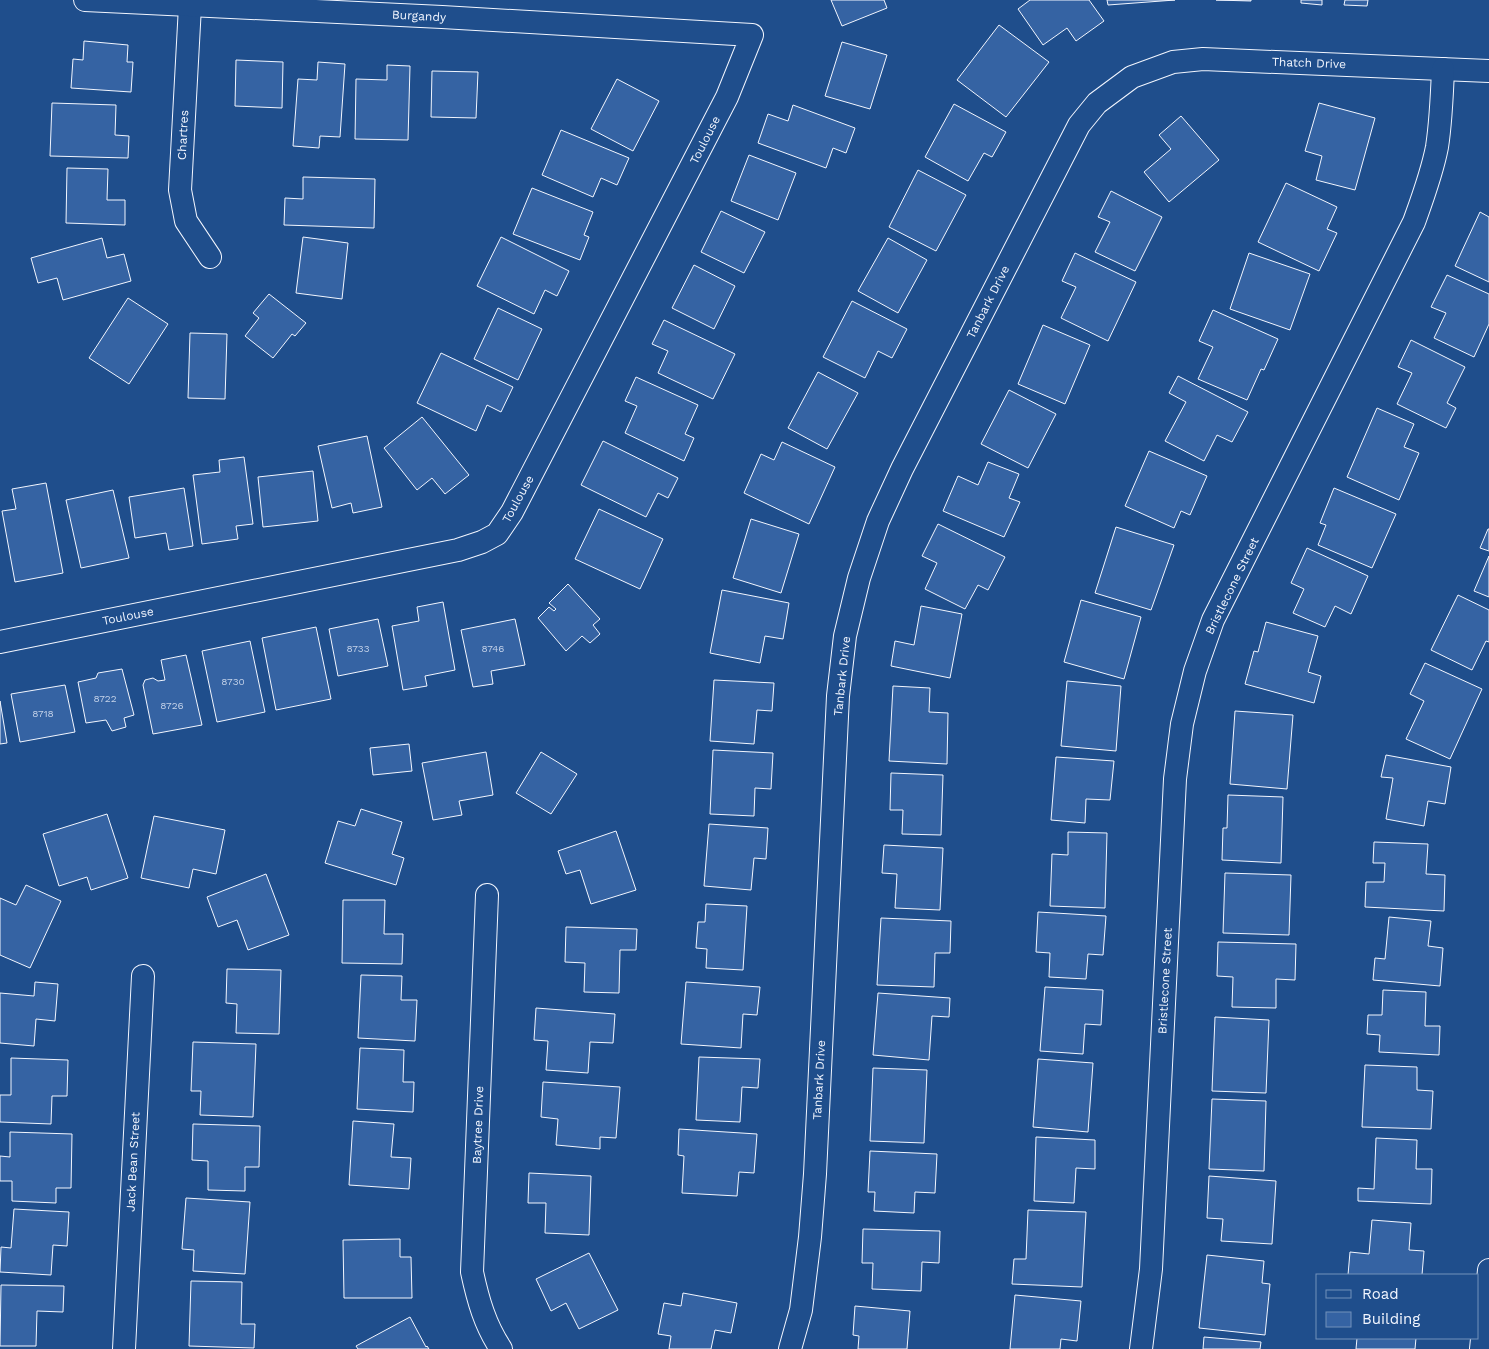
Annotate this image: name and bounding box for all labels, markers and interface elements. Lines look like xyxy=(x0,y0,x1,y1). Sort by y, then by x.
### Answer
street label: Burgandy xyxy=(392,8,447,24)
street label: Thatch Drive xyxy=(1272,55,1346,71)
street label: Chartres xyxy=(175,110,191,160)
street label: Toulouse xyxy=(687,114,723,166)
street label: Tanbark Drive xyxy=(964,263,1012,341)
street label: Toulouse xyxy=(499,473,537,525)
street label: Bristlecone Street xyxy=(1202,535,1262,637)
street label: Toulouse xyxy=(101,604,155,628)
street label: Tanbark Drive xyxy=(831,635,853,716)
house number: 8733 xyxy=(346,643,370,654)
house number: 8746 xyxy=(482,643,504,654)
house number: 8730 xyxy=(221,676,245,687)
house number: 8722 xyxy=(93,693,117,704)
house number: 8726 xyxy=(160,700,184,711)
house number: 8718 xyxy=(32,708,54,719)
street label: Bristlecone Street xyxy=(1155,928,1175,1034)
street label: Tanbark Drive xyxy=(810,1040,828,1120)
street label: Baytree Drive xyxy=(470,1086,486,1164)
street label: Jack Bean Street xyxy=(123,1112,143,1212)
legend xyxy=(1316,1274,1479,1339)
text: Road xyxy=(1362,1285,1399,1303)
text: Building xyxy=(1362,1310,1420,1328)

